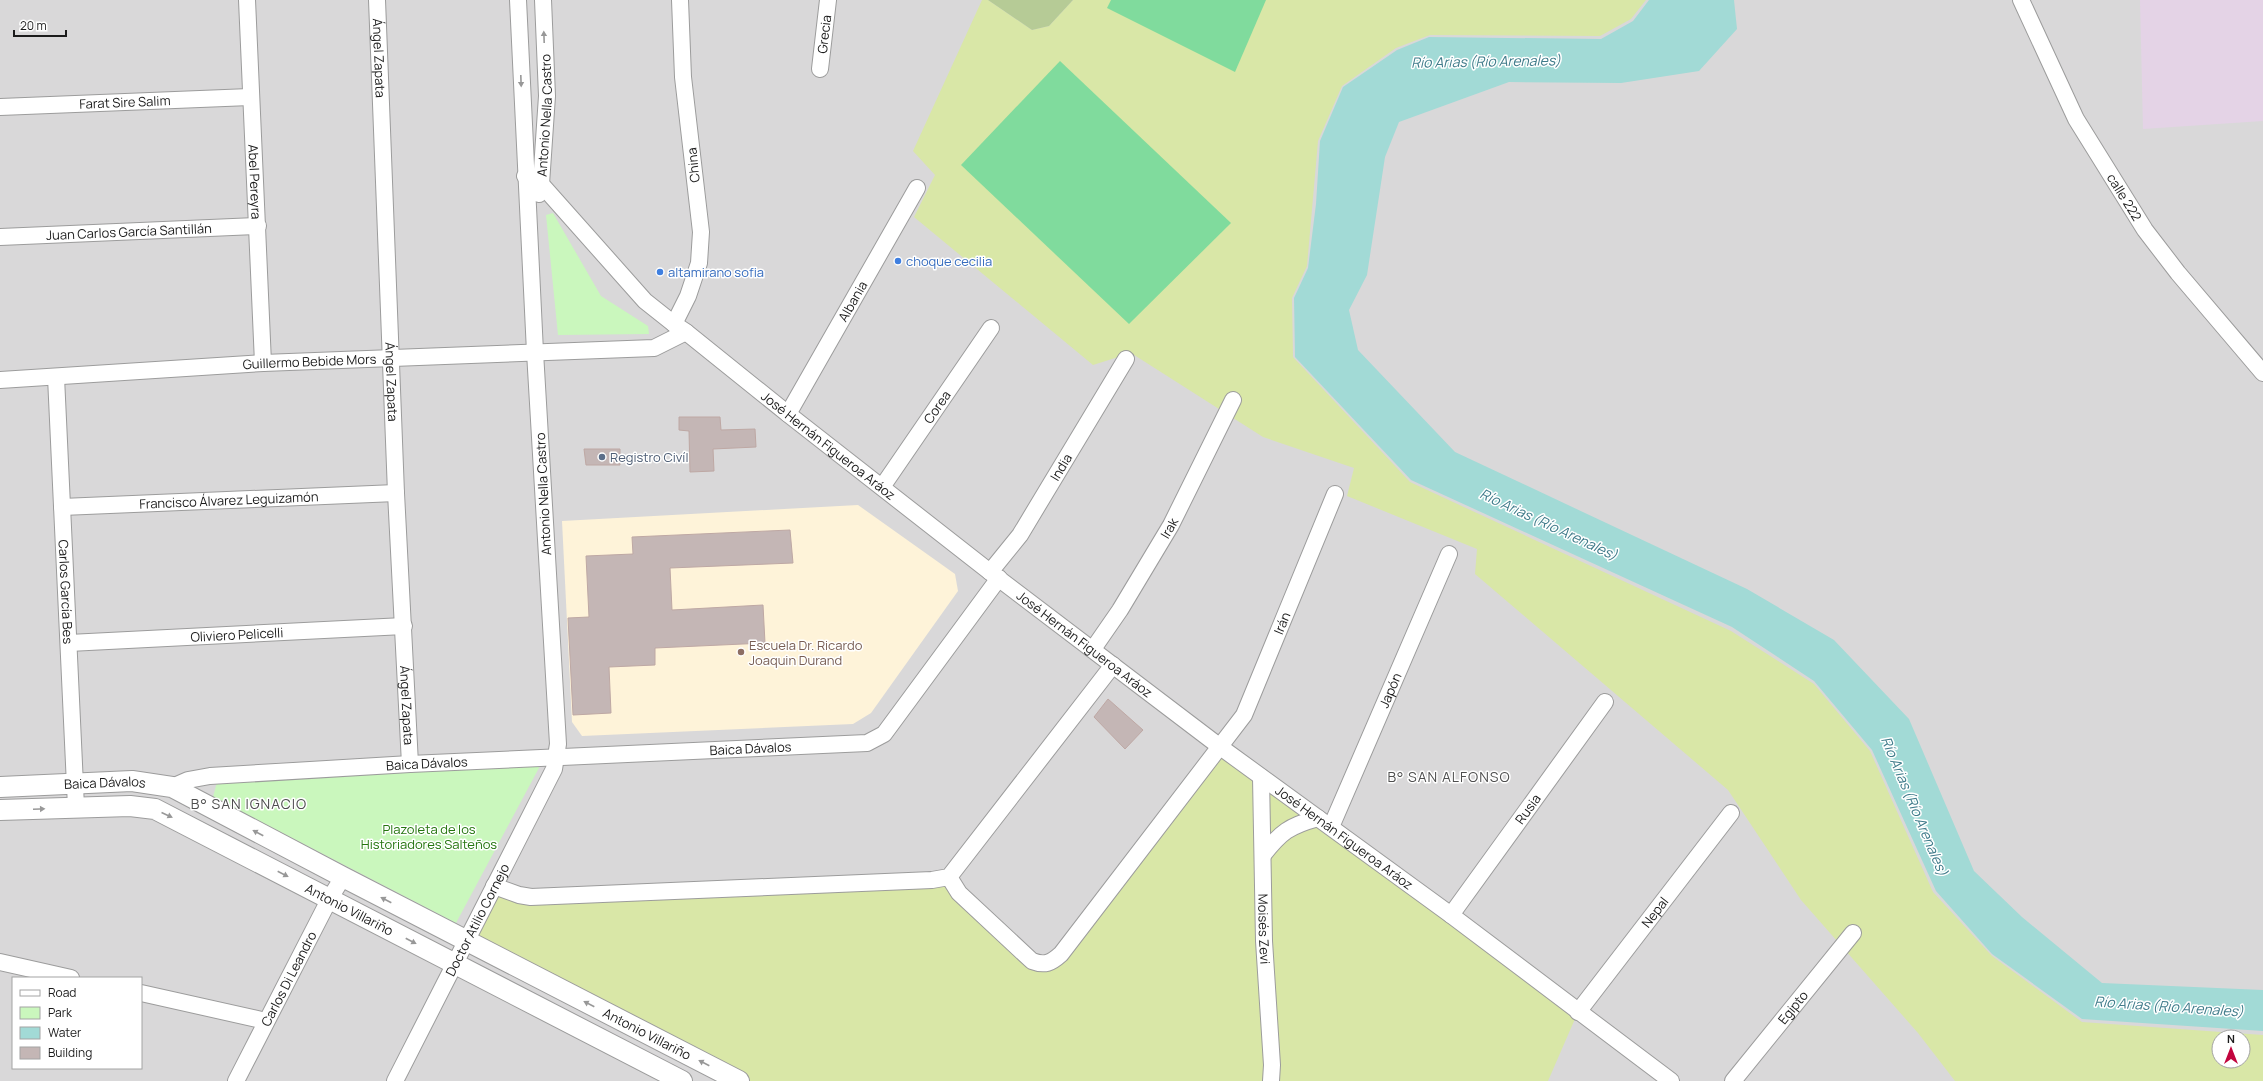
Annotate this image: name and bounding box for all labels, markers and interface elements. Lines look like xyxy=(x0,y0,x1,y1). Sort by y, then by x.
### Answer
scale bar xyxy=(14,12,66,38)
street label: Grecia xyxy=(813,14,835,54)
text: 20 m xyxy=(20,17,47,34)
street label: Ángel Zapata xyxy=(369,18,390,98)
one-way arrow xyxy=(541,31,548,43)
water label: Río Arias (Río Arenales) xyxy=(1411,50,1561,72)
street label: Antonio Nella Castro xyxy=(533,53,556,177)
one-way arrow xyxy=(517,75,524,87)
street label: Farat Sire Salim xyxy=(79,91,171,113)
street label: Abel Pereyra xyxy=(244,144,266,220)
street label: China xyxy=(682,147,704,183)
street label: calle 222 xyxy=(2103,170,2146,224)
street label: Juan Carlos García Santillán xyxy=(46,219,212,244)
place label: choque cecilia xyxy=(906,252,992,270)
marker: choque cecilia xyxy=(893,256,903,266)
place label: altamirano sofia xyxy=(668,263,764,281)
marker: altamirano sofia xyxy=(655,267,665,277)
street label: Albania xyxy=(834,277,871,325)
street label: Ángel Zapata xyxy=(381,342,402,422)
street label: Guillermo Bebide Mors xyxy=(242,350,377,373)
street label: José Hernán Figueroa Aráoz xyxy=(758,387,899,504)
street label: Corea xyxy=(919,387,955,427)
street label: Antonio Nella Castro xyxy=(531,432,555,556)
place label: Registro Civíl xyxy=(610,448,688,466)
street label: India xyxy=(1046,450,1076,484)
marker: Registro Civíl xyxy=(597,452,607,462)
water label: Río Arias (Río Arenales) xyxy=(1477,484,1621,564)
street label: Francisco Álvarez Leguizamón xyxy=(139,487,319,513)
street label: Irak xyxy=(1156,514,1182,542)
street label: Carlos García Bes xyxy=(55,539,77,645)
street label: José Hernán Figueroa Aráoz xyxy=(1013,586,1156,701)
street label: Irán xyxy=(1269,609,1294,637)
street label: Oliviero Pelicelli xyxy=(190,623,284,646)
place label: Escuela Dr. Ricardo Joaquin Durand xyxy=(749,636,863,669)
marker: Escuela Dr. Ricardo Joaquin Durand xyxy=(736,647,746,657)
street label: Ángel Zapata xyxy=(396,665,418,746)
street label: Japón xyxy=(1375,670,1406,711)
water label: Río Arias (Río Arenales) xyxy=(1877,733,1953,879)
street label: Baica Dávalos xyxy=(709,737,792,759)
street label: Baica Dávalos xyxy=(385,752,468,774)
district label: B° SAN ALFONSO xyxy=(1387,767,1511,786)
street label: Baica Dávalos xyxy=(64,772,147,793)
street label: José Hernán Figueroa Aráoz xyxy=(1272,781,1417,894)
street label: Rusia xyxy=(1511,790,1545,828)
district label: B° SAN IGNACIO xyxy=(191,794,307,813)
one-way arrow xyxy=(33,805,45,812)
one-way arrow xyxy=(162,812,173,818)
park label: Plazoleta de los Historiadores Salteños xyxy=(361,820,497,853)
one-way arrow xyxy=(253,829,264,836)
street label: Doctor Atilio Cornejo xyxy=(441,860,514,979)
one-way arrow xyxy=(277,871,289,877)
street label: Antonio Villariño xyxy=(302,879,397,940)
street label: Nepal xyxy=(1637,893,1672,931)
street label: Moisés Zevi xyxy=(1254,894,1274,965)
one-way arrow xyxy=(380,896,392,903)
street label: Carlos Di Leandro xyxy=(257,928,321,1029)
one-way arrow xyxy=(405,937,417,944)
legend xyxy=(12,977,142,1069)
text: Road xyxy=(48,984,76,1001)
street label: Egipto xyxy=(1774,986,1812,1028)
water label: Río Arias (Río Arenales) xyxy=(2094,991,2244,1021)
one-way arrow xyxy=(583,1001,595,1007)
text: Park xyxy=(48,1004,73,1021)
street label: Antonio Villariño xyxy=(600,1004,695,1064)
text: Water xyxy=(48,1024,82,1041)
north arrow xyxy=(2211,1029,2251,1069)
text: N xyxy=(2227,1031,2235,1046)
text: Building xyxy=(48,1044,92,1061)
one-way arrow xyxy=(699,1060,710,1066)

